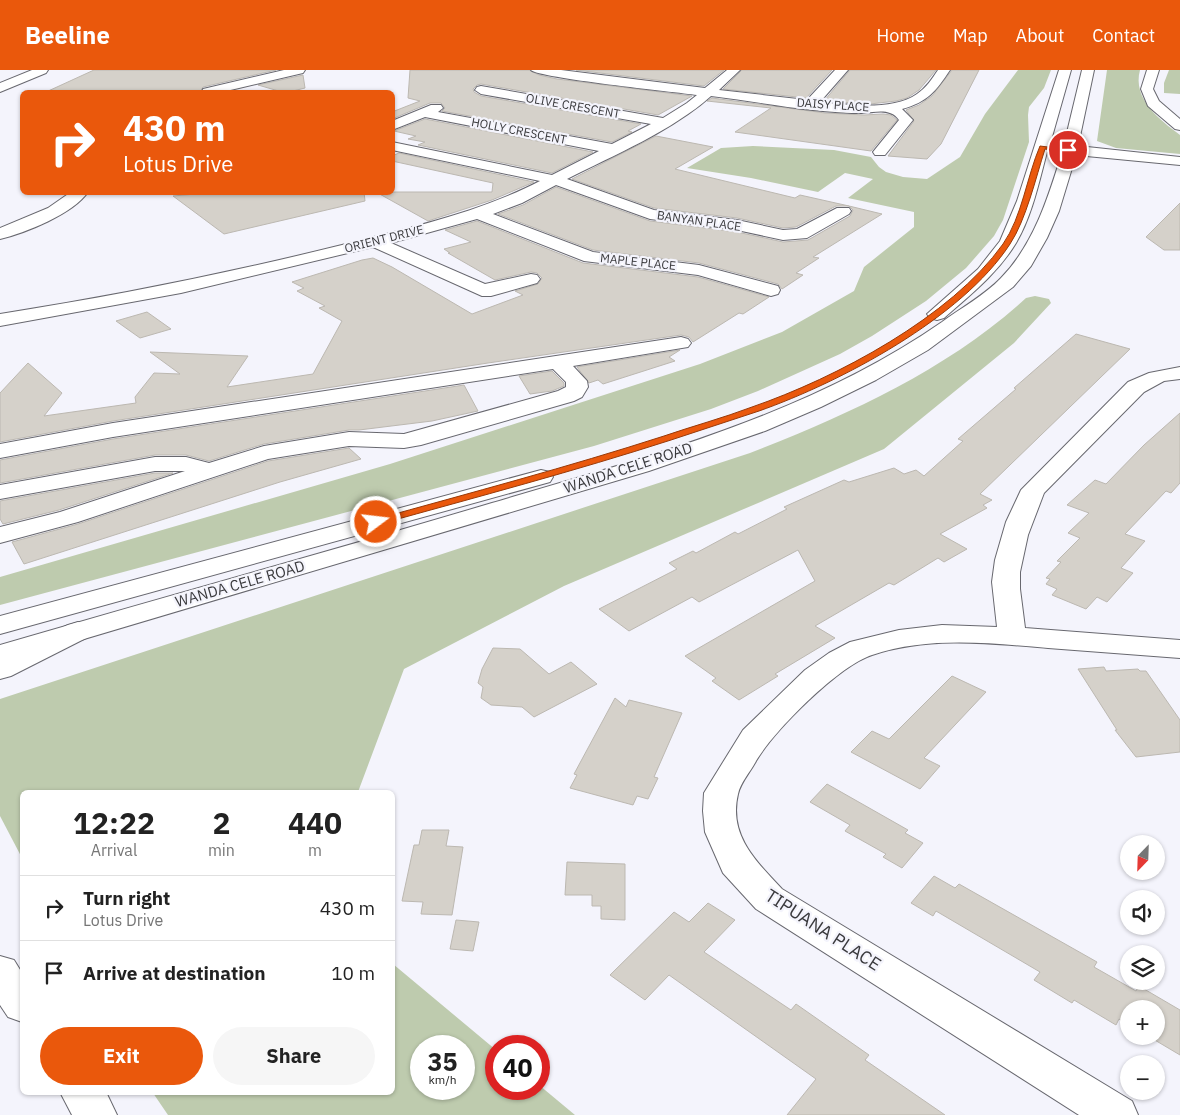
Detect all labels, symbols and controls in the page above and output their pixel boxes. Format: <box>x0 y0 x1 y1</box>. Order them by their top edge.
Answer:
text: Beeline <box>25 19 110 51</box>
text: Home <box>877 24 925 47</box>
text: Map <box>953 24 988 47</box>
text: About <box>1016 24 1064 47</box>
text: Contact <box>1092 24 1155 47</box>
street label: OLIVE CRESCENT <box>525 90 621 121</box>
street label: DAISY PLACE <box>796 94 870 115</box>
text: 430 m <box>123 105 226 151</box>
icon: right <box>40 110 105 175</box>
street label: HOLLY CRESCENT <box>470 114 568 147</box>
pin <box>1047 129 1089 171</box>
icon: arrive <box>1054 136 1082 164</box>
text: Lotus Drive <box>123 149 233 178</box>
street label: BANYAN PLACE <box>656 207 742 234</box>
street label: ORIENT DRIVE <box>343 221 425 256</box>
street label: MAPLE PLACE <box>599 250 677 273</box>
street label: WANDA CELE ROAD <box>561 438 694 497</box>
position arrow <box>349 495 401 547</box>
street label: WANDA CELE ROAD <box>173 556 307 611</box>
text: 12:22 <box>73 803 155 842</box>
text: 2 <box>212 803 230 842</box>
text: 440 <box>288 803 342 842</box>
north arrow <box>1120 835 1165 880</box>
map controls <box>1120 835 1165 1100</box>
text: Arrival <box>91 840 137 860</box>
text: min <box>208 840 235 860</box>
text: m <box>308 840 322 860</box>
street label: TIPUANA PLACE <box>761 884 886 976</box>
text: Turn right <box>83 886 170 910</box>
button: sound <box>1120 890 1165 935</box>
icon: right <box>40 894 68 922</box>
text: 430 m <box>320 896 375 920</box>
text: Lotus Drive <box>83 910 163 930</box>
button: layers <box>1120 945 1165 990</box>
icon: arrive <box>40 959 68 987</box>
text: Arrive at destination <box>83 961 266 985</box>
text: 10 m <box>331 961 375 985</box>
button: + <box>1120 1000 1165 1045</box>
button: Exit <box>40 1027 203 1085</box>
button: Share <box>213 1027 375 1085</box>
speed limit sign: 40 <box>485 1035 550 1100</box>
text: 35 <box>427 1045 458 1078</box>
button: − <box>1120 1055 1165 1100</box>
text: km/h <box>428 1072 457 1087</box>

